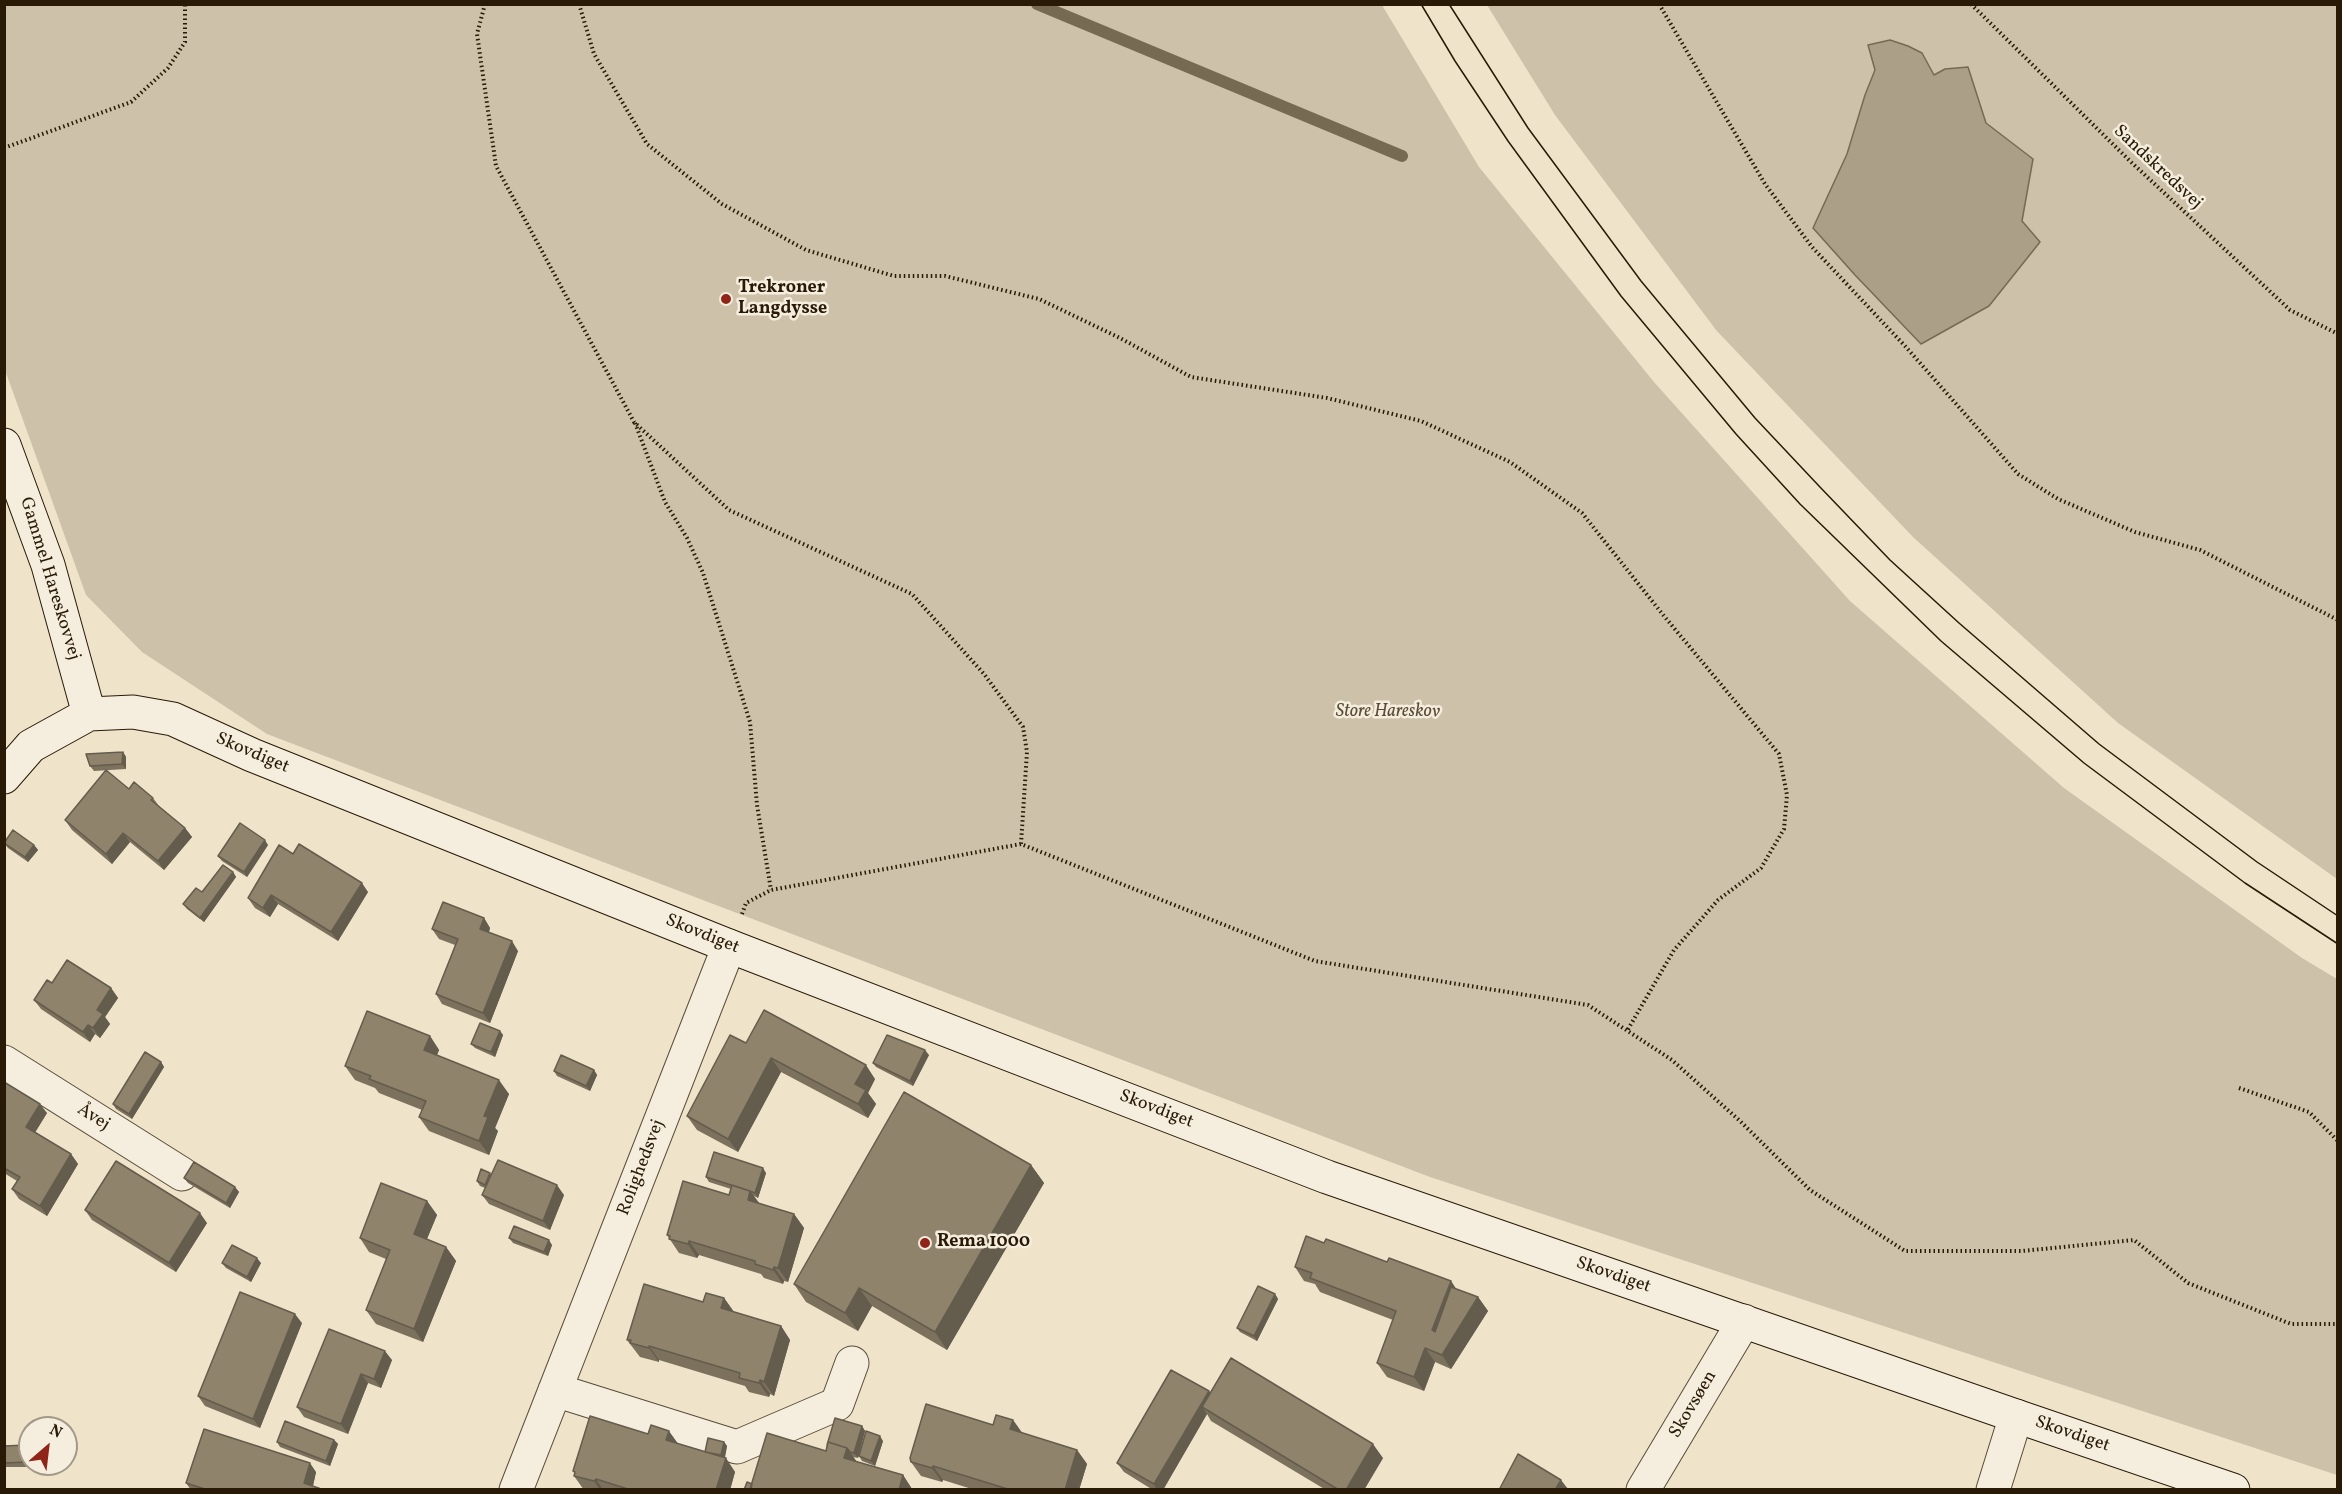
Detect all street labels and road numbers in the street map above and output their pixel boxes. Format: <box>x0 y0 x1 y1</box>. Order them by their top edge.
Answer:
street label: Sandskredsvej <box>2108 121 2206 215</box>
street label: Gammel Hareskovvej <box>14 495 84 663</box>
street label: Skovdiget <box>212 729 292 779</box>
street label: Skovdiget <box>662 910 742 960</box>
street label: Skovdiget <box>1116 1086 1196 1134</box>
street label: Åvej <box>73 1100 113 1136</box>
street label: Rolighedsvej <box>614 1117 670 1219</box>
street label: Skovdiget <box>1573 1253 1653 1299</box>
street label: Skovsøen <box>1665 1367 1723 1443</box>
street label: Skovdiget <box>2032 1412 2112 1458</box>

